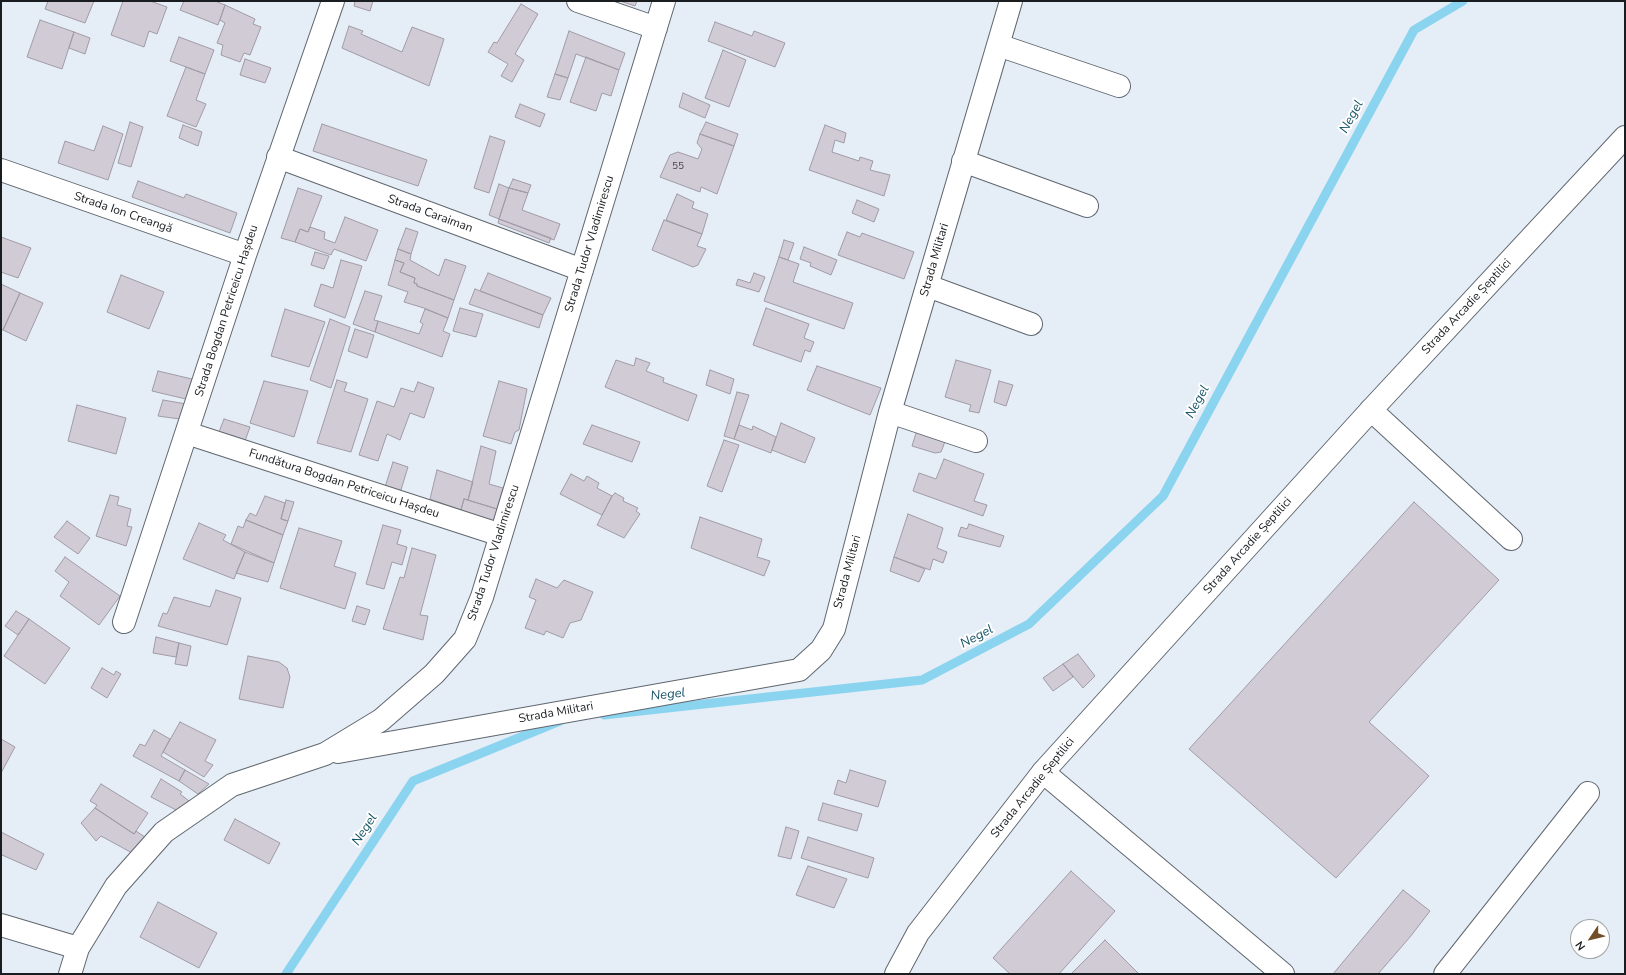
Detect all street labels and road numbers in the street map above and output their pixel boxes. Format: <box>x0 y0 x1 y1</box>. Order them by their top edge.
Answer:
street label: Strada Tudor Vladimirescu <box>562 174 618 314</box>
street label: Strada Ion Creangă <box>72 189 174 237</box>
street label: Strada Caraiman <box>385 192 475 236</box>
street label: Strada Militari <box>918 222 952 298</box>
street label: Strada Bogdan Petriceicu Hașdeu <box>192 223 262 399</box>
street label: Strada Arcadie Șeptilici <box>1419 256 1515 358</box>
street label: Fundătura Bogdan Petriceicu Hașdeu <box>247 446 441 522</box>
street label: Strada Tudor Vladimirescu <box>465 483 523 623</box>
street label: Strada Arcadie Șeptilici <box>1201 495 1295 597</box>
street label: Strada Militari <box>831 534 865 610</box>
street label: Strada Militari <box>518 699 594 727</box>
street label: Strada Arcadie Șeptilici <box>988 735 1078 841</box>

